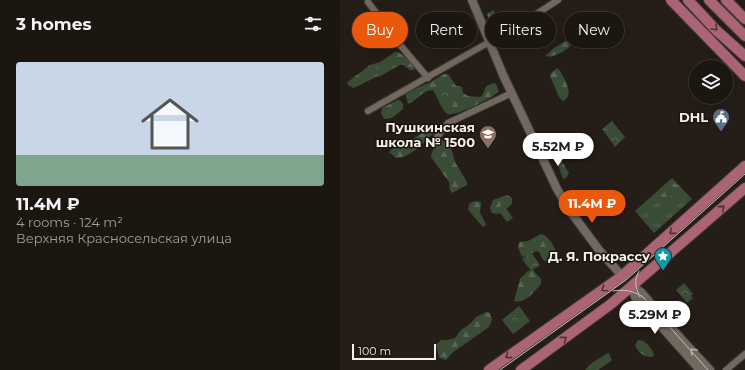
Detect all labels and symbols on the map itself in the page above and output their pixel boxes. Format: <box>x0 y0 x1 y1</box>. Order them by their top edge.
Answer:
one-way arrow <box>710 23 718 31</box>
public building icon: DHL <box>711 107 731 132</box>
place label: DHL <box>679 109 708 125</box>
place label: Пушкинская школа № 1500 <box>376 119 475 150</box>
school or university icon: Пушкинская школа № 1500 <box>478 124 498 149</box>
pin: 5.52M ₽ <box>521 133 595 167</box>
pin: 11.4M ₽ <box>555 190 629 224</box>
one-way arrow <box>717 206 725 213</box>
one-way arrow <box>669 227 677 234</box>
place icon: Д. Я. Покрассу <box>653 246 673 271</box>
place label: Д. Я. Покрассу <box>548 248 650 264</box>
one-way arrow <box>601 284 608 292</box>
pin: 5.29M ₽ <box>618 301 692 335</box>
one-way arrow <box>560 336 567 344</box>
scale bar <box>352 342 436 361</box>
one-way arrow <box>690 348 698 356</box>
one-way arrow <box>505 351 512 359</box>

